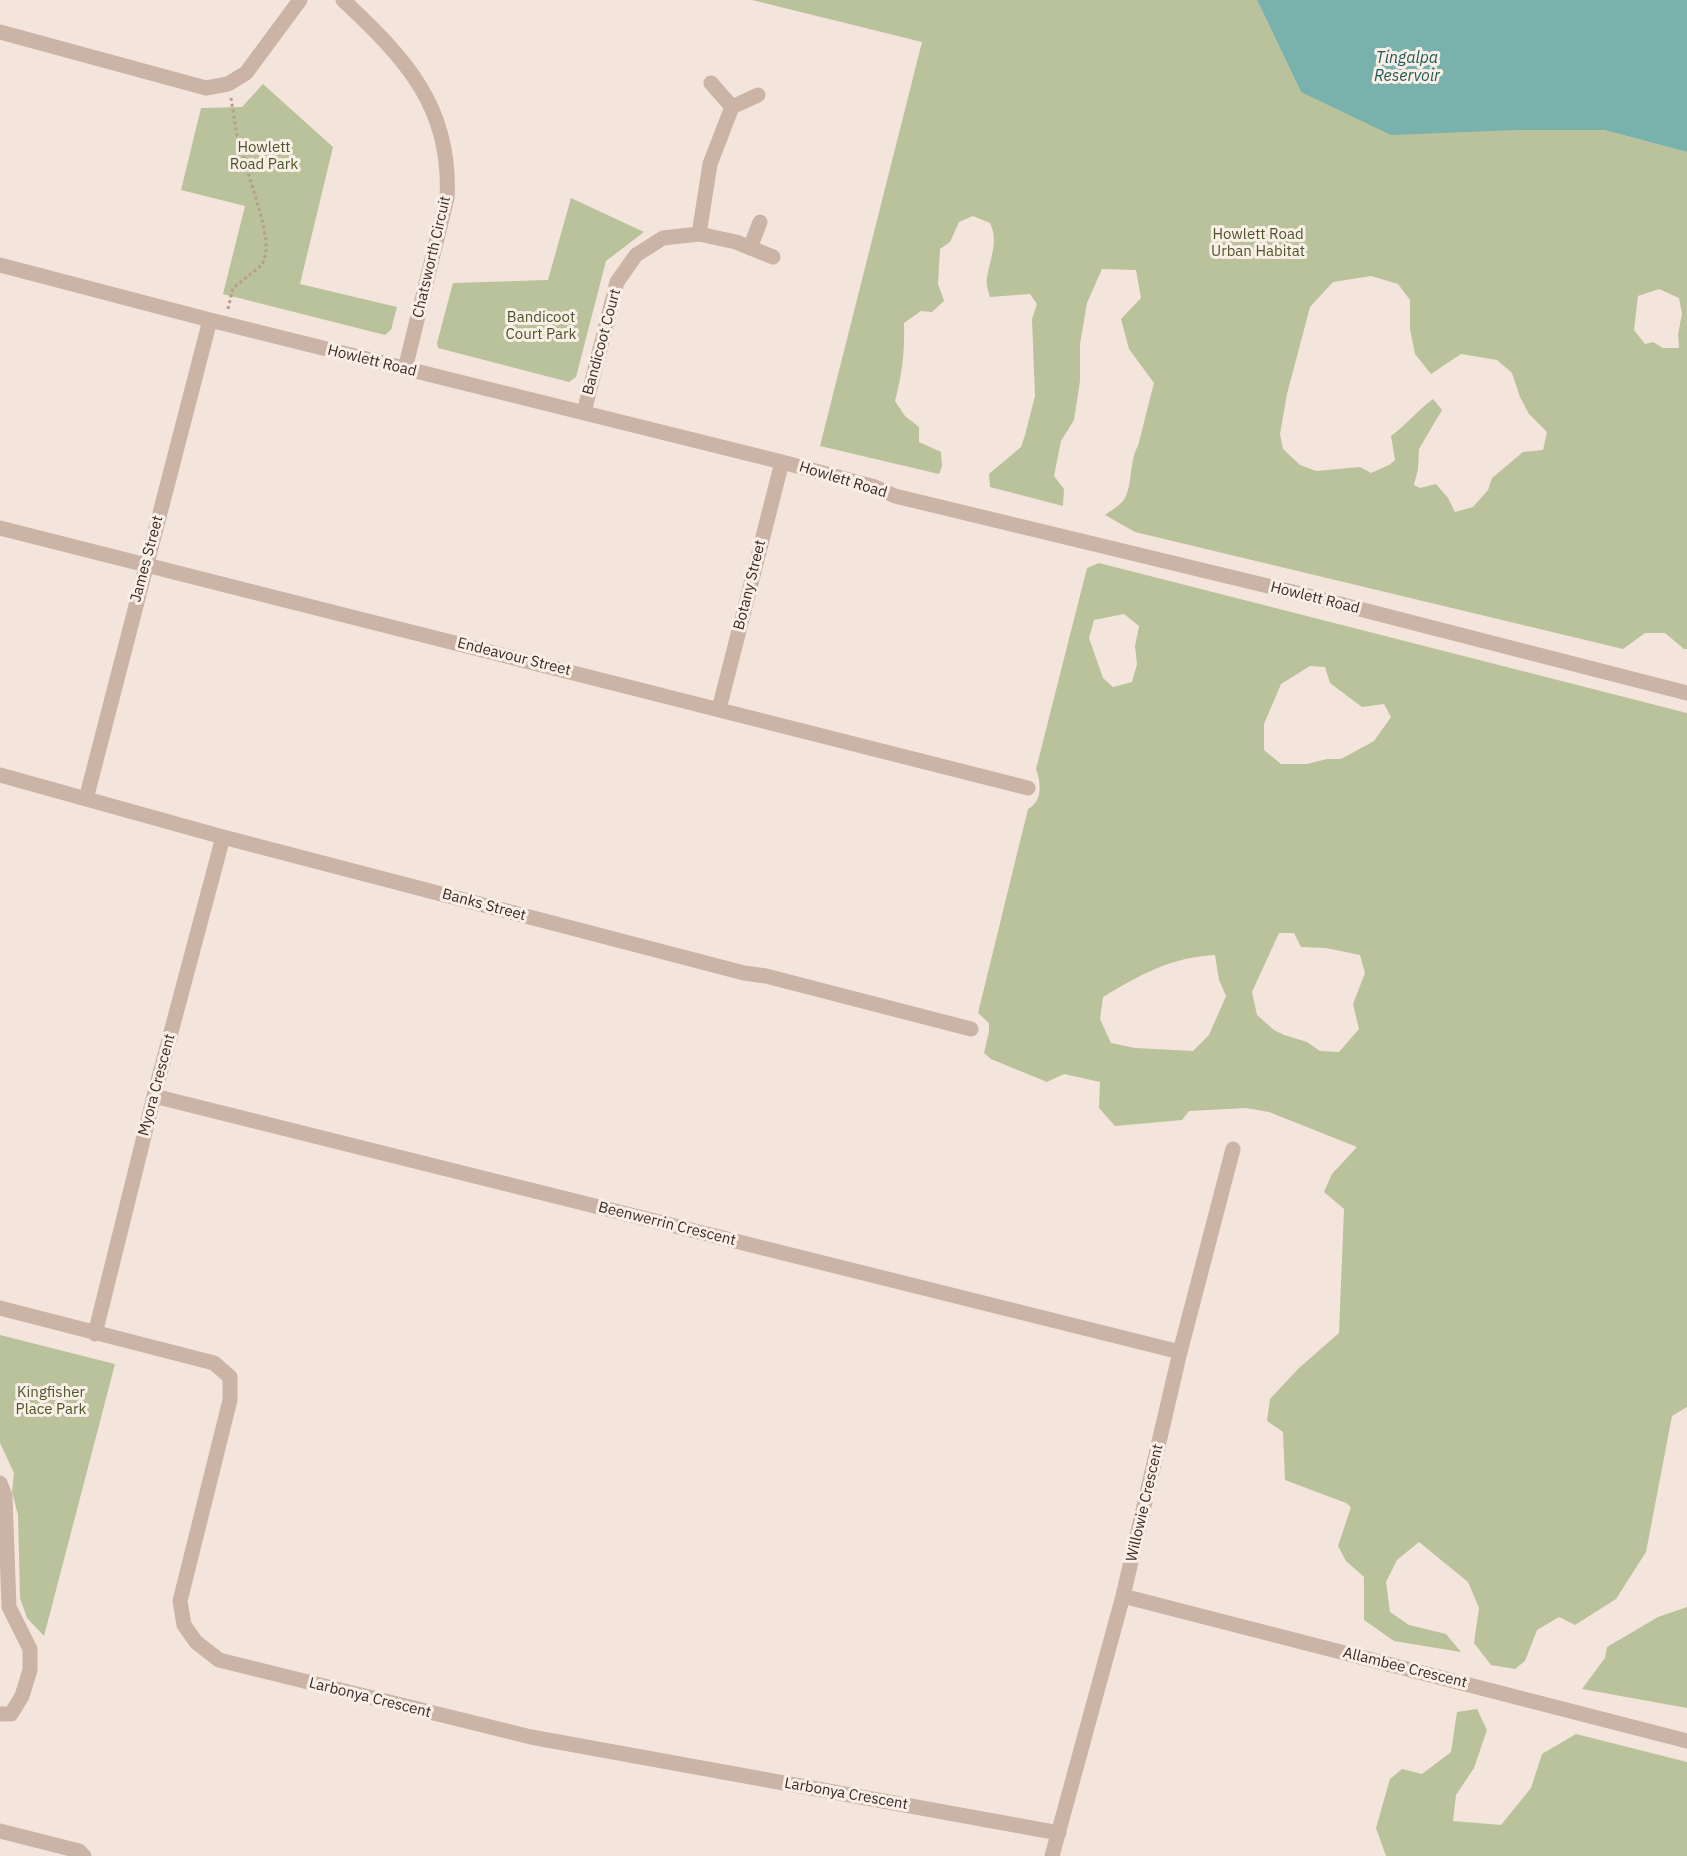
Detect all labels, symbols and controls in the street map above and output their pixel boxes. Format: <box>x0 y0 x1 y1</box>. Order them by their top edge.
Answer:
water label: Tingalpa Reservoir <box>1374 48 1440 86</box>
park label: Howlett Road Park <box>230 139 298 174</box>
street label: Chatsworth Circuit <box>409 194 455 320</box>
park label: Howlett Road Urban Habitat <box>1211 226 1305 261</box>
street label: Bandicoot Court <box>579 287 625 397</box>
park label: Bandicoot Court Park <box>506 309 576 344</box>
street label: Howlett Road <box>326 341 418 381</box>
street label: Howlett Road <box>797 458 889 502</box>
street label: James Street <box>127 514 167 604</box>
street label: Botany Street <box>730 538 770 632</box>
street label: Howlett Road <box>1269 578 1361 618</box>
street label: Endeavour Street <box>455 634 573 680</box>
street label: Banks Street <box>440 885 528 925</box>
street label: Myora Crescent <box>135 1032 179 1138</box>
street label: Beenwerrin Crescent <box>596 1198 738 1250</box>
park label: Kingfisher Place Park <box>16 1384 86 1419</box>
street label: Willowie Crescent <box>1123 1442 1167 1564</box>
street label: Allambee Crescent <box>1341 1644 1469 1692</box>
street label: Larbonya Crescent <box>307 1674 433 1722</box>
street label: Larbonya Crescent <box>783 1774 909 1814</box>

